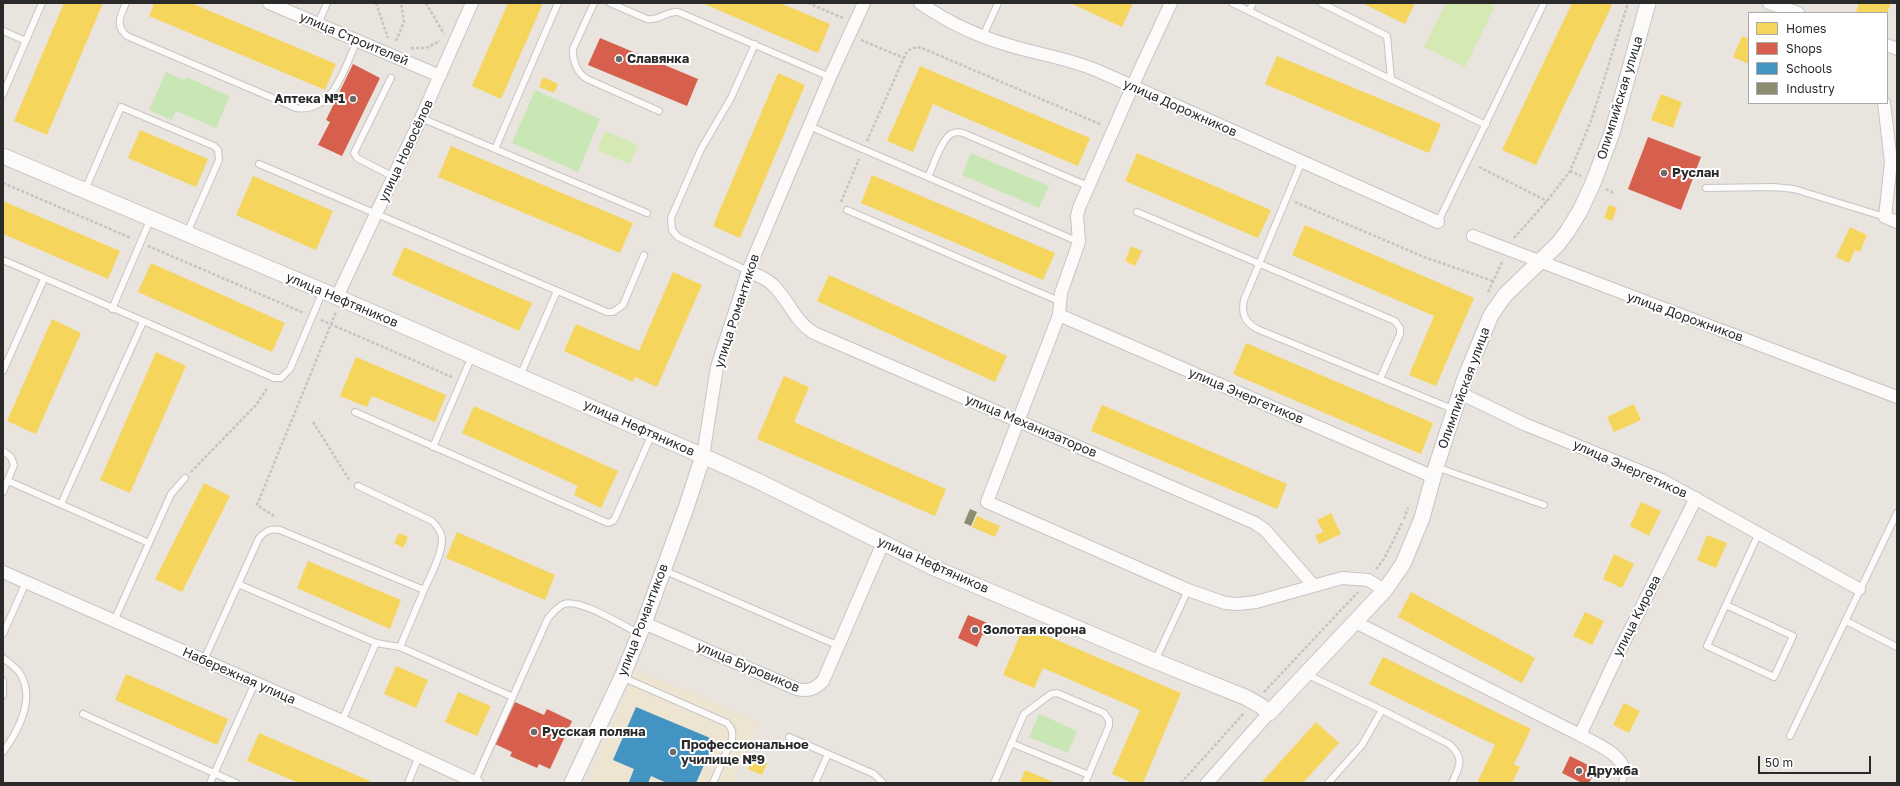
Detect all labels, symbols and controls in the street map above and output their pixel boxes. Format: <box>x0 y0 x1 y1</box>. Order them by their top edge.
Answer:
street label: улица Строителей <box>297 9 411 69</box>
legend <box>1748 12 1888 104</box>
text: Homes <box>1786 21 1826 36</box>
street label: Олимпийская улица <box>1594 34 1646 162</box>
text: Shops <box>1786 41 1822 56</box>
place label: Славянка <box>627 51 689 67</box>
marker: Славянка <box>614 54 624 64</box>
text: Schools <box>1786 61 1832 76</box>
street label: улица Дорожников <box>1121 76 1239 140</box>
text: Industry <box>1786 81 1835 96</box>
place label: Аптека №1 <box>274 91 345 107</box>
marker: Аптека №1 <box>348 94 358 104</box>
street label: улица Новосёлов <box>375 97 437 205</box>
place label: Руслан <box>1672 165 1719 181</box>
marker: Руслан <box>1659 168 1669 178</box>
street label: улица Романтиков <box>711 252 763 370</box>
street label: улица Нефтяников <box>284 269 400 331</box>
street label: улица Дорожников <box>1625 289 1745 345</box>
street label: Олимпийская улица <box>1435 325 1493 451</box>
street label: улица Энергетиков <box>1186 365 1306 427</box>
street label: улица Механизаторов <box>963 391 1099 461</box>
street label: улица Нефтяников <box>581 396 697 460</box>
street label: улица Энергетиков <box>1570 437 1690 501</box>
street label: улица Нефтяников <box>875 533 991 597</box>
street label: улица Романтиков <box>614 562 672 678</box>
street label: улица Кирова <box>1610 573 1664 659</box>
place label: Золотая корона <box>983 622 1086 638</box>
marker: Золотая корона <box>970 625 980 635</box>
street label: улица Буровиков <box>694 638 802 696</box>
street label: Набережная улица <box>180 644 298 708</box>
place label: Русская поляна <box>542 724 645 740</box>
marker: Русская поляна <box>529 727 539 737</box>
place label: Профессиональное училище №9 <box>681 737 809 768</box>
marker: Профессиональное училище №9 <box>668 747 678 757</box>
scale bar <box>1760 748 1873 774</box>
text: 50 m <box>1765 755 1793 770</box>
place label: Дружба <box>1587 763 1638 779</box>
marker: Дружба <box>1574 766 1584 776</box>

